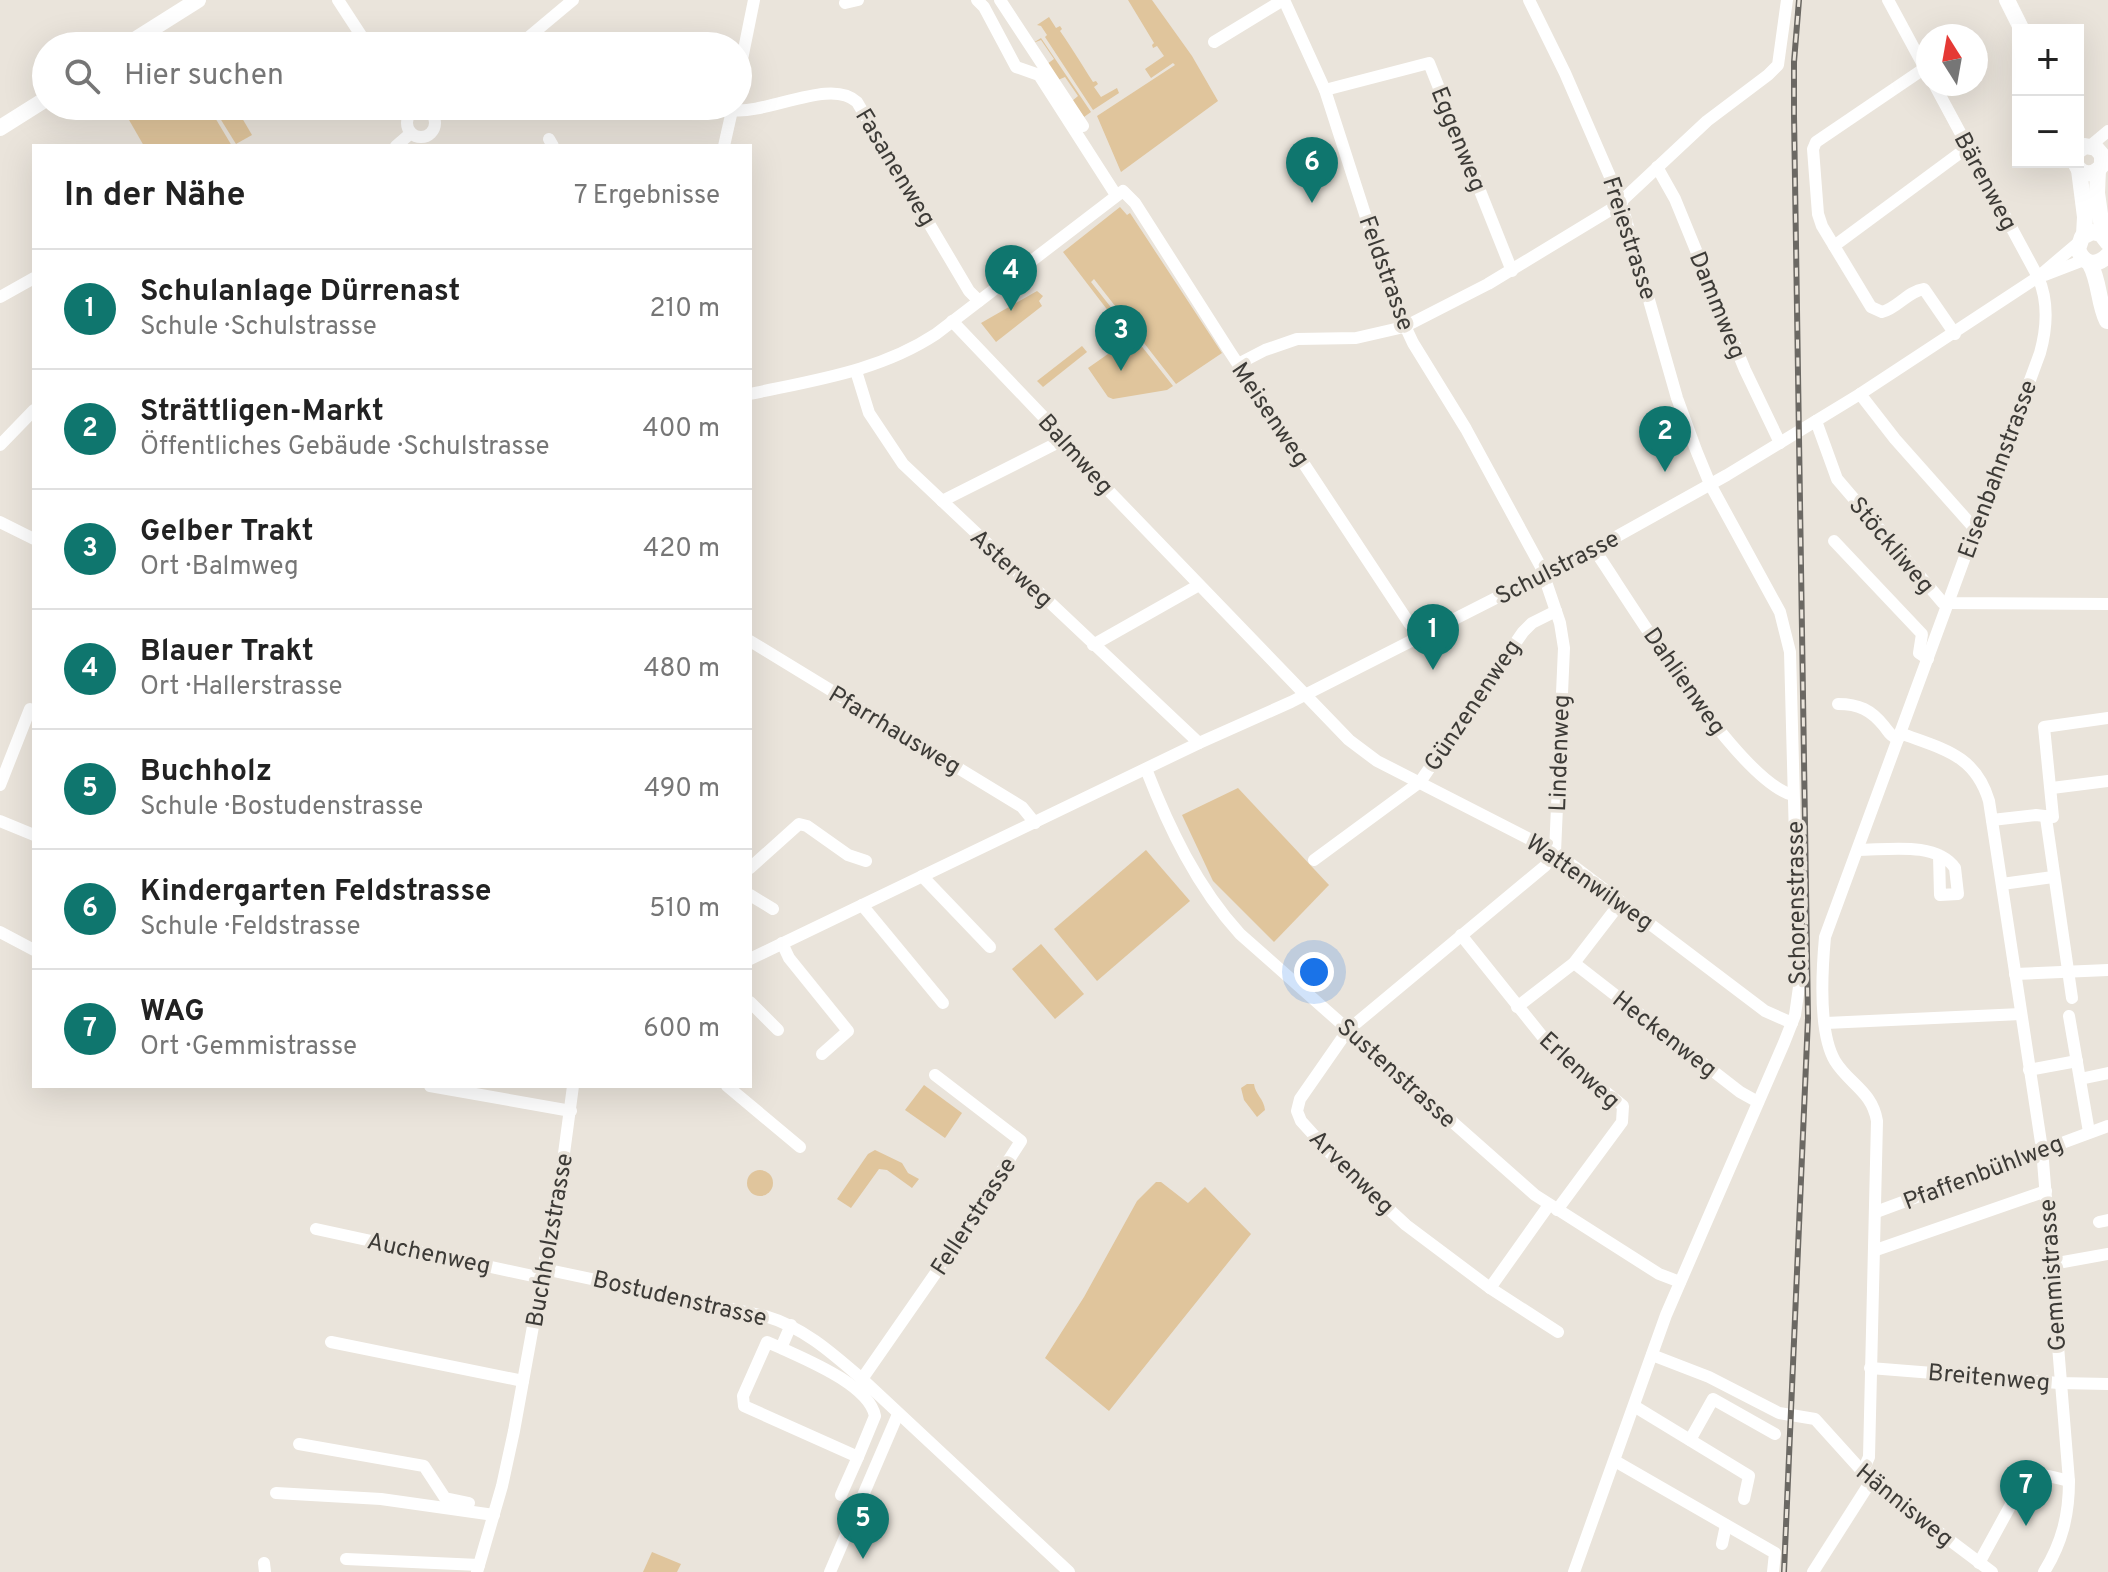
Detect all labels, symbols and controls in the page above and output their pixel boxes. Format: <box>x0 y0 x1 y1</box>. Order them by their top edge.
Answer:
north arrow <box>1916 24 1988 96</box>
map controls <box>2012 24 2084 168</box>
button: + <box>2012 24 2084 96</box>
search box <box>32 32 752 120</box>
icon: search <box>60 54 104 98</box>
text: Hier suchen <box>124 58 284 95</box>
street label: Eggenweg <box>1423 83 1492 197</box>
button: − <box>2012 96 2084 168</box>
street label: Fasanenweg <box>847 104 941 232</box>
street label: Bärenweg <box>1946 128 2023 236</box>
pin: 6 <box>1286 137 1338 203</box>
street label: Freiestrasse <box>1594 173 1662 304</box>
text: In der Nähe <box>64 175 246 218</box>
text: 7 Ergebnisse <box>574 180 720 213</box>
street label: Feldstrasse <box>1350 212 1420 335</box>
pin: 4 <box>985 245 1037 311</box>
street label: Dammweg <box>1681 248 1751 364</box>
text: Schulanlage Dürrenast <box>140 274 460 311</box>
text: 1 <box>85 293 95 326</box>
text: 210 m <box>650 293 720 326</box>
pin: 3 <box>1095 305 1147 371</box>
text: Schule · Schulstrasse <box>140 311 377 344</box>
street label: Meisenweg <box>1223 357 1315 473</box>
street label: Eisenbahnstrasse <box>1953 376 2045 563</box>
text: Strättligen-Markt <box>140 394 384 431</box>
pin: 2 <box>1639 406 1691 472</box>
street label: Balmweg <box>1030 409 1119 502</box>
text: 2 <box>82 413 98 446</box>
text: 400 m <box>643 413 720 446</box>
text: Öffentliches Gebäude · Schulstrasse <box>140 431 550 464</box>
street label: Stöckliweg <box>1841 492 1940 601</box>
text: Gelber Trakt <box>140 514 314 551</box>
street label: Asterweg <box>963 524 1058 615</box>
street label: Schulstrasse <box>1491 525 1625 613</box>
text: 3 <box>82 533 98 566</box>
text: 420 m <box>643 533 720 566</box>
text: Ort · Balmweg <box>140 551 299 584</box>
pin: 1 <box>1407 604 1459 670</box>
street label: Dahlienweg <box>1635 622 1731 742</box>
text: Blauer Trakt <box>140 634 314 671</box>
street label: Günzenenweg <box>1419 634 1529 778</box>
text: 4 <box>82 653 98 686</box>
text: 480 m <box>643 653 720 686</box>
text: Ort · Hallerstrasse <box>140 671 343 704</box>
street label: Pfarrhausweg <box>822 680 966 783</box>
street label: Lindenweg <box>1544 694 1578 812</box>
text: Buchholz <box>140 754 272 791</box>
text: 5 <box>82 773 98 806</box>
text: 490 m <box>644 773 720 806</box>
text: Schule · Bostudenstrasse <box>140 791 423 824</box>
street label: Schorenstrasse <box>1782 821 1814 985</box>
street label: Wattenwilweg <box>1519 829 1659 939</box>
text: Kindergarten Feldstrasse <box>140 874 492 911</box>
text: 6 <box>82 893 98 926</box>
text: 510 m <box>649 893 720 926</box>
text: Schule · Feldstrasse <box>140 911 360 944</box>
your location <box>1294 952 1334 992</box>
street label: Heckenweg <box>1606 985 1722 1086</box>
text: WAG <box>140 994 205 1031</box>
text: 7 <box>83 1013 97 1046</box>
text: 600 m <box>643 1013 720 1046</box>
street label: Sustenstrasse <box>1330 1013 1462 1136</box>
street label: Erlenweg <box>1532 1026 1625 1117</box>
text: Ort · Gemmistrasse <box>140 1031 357 1064</box>
street label: Arvenweg <box>1302 1125 1399 1222</box>
street label: Pfaffenbühlweg <box>1899 1130 2068 1218</box>
street label: Buchholzstrasse <box>521 1151 581 1330</box>
street label: Fellerstrasse <box>925 1152 1024 1282</box>
street label: Gemmistrasse <box>2034 1198 2074 1352</box>
street label: Auchenweg <box>364 1227 493 1283</box>
street label: Bostudenstrasse <box>589 1265 770 1335</box>
street label: Breitenweg <box>1926 1359 2051 1399</box>
street label: Hännisweg <box>1849 1458 1959 1555</box>
pin: 7 <box>2000 1460 2052 1526</box>
pin: 5 <box>837 1493 889 1559</box>

